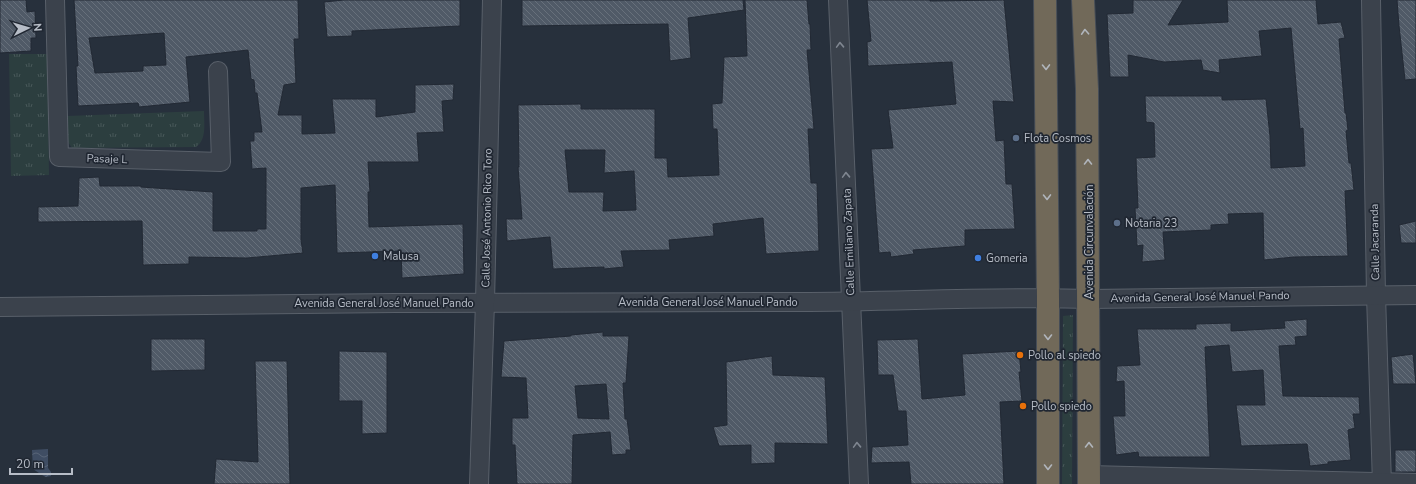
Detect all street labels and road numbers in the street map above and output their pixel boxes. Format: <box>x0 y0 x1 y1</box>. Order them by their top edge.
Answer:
street label: Calle José Antonio Rico Toro <box>478 148 496 288</box>
street label: Pasaje L <box>86 151 128 167</box>
street label: Avenida Circunvalación <box>1082 185 1097 299</box>
street label: Calle Emiliano Zapata <box>840 188 858 296</box>
street label: Calle Jacaranda <box>1367 203 1383 280</box>
street label: Avenida General José Manuel Pando <box>1110 288 1290 306</box>
street label: Avenida General José Manuel Pando <box>618 295 798 310</box>
street label: Avenida General José Manuel Pando <box>294 296 474 311</box>

